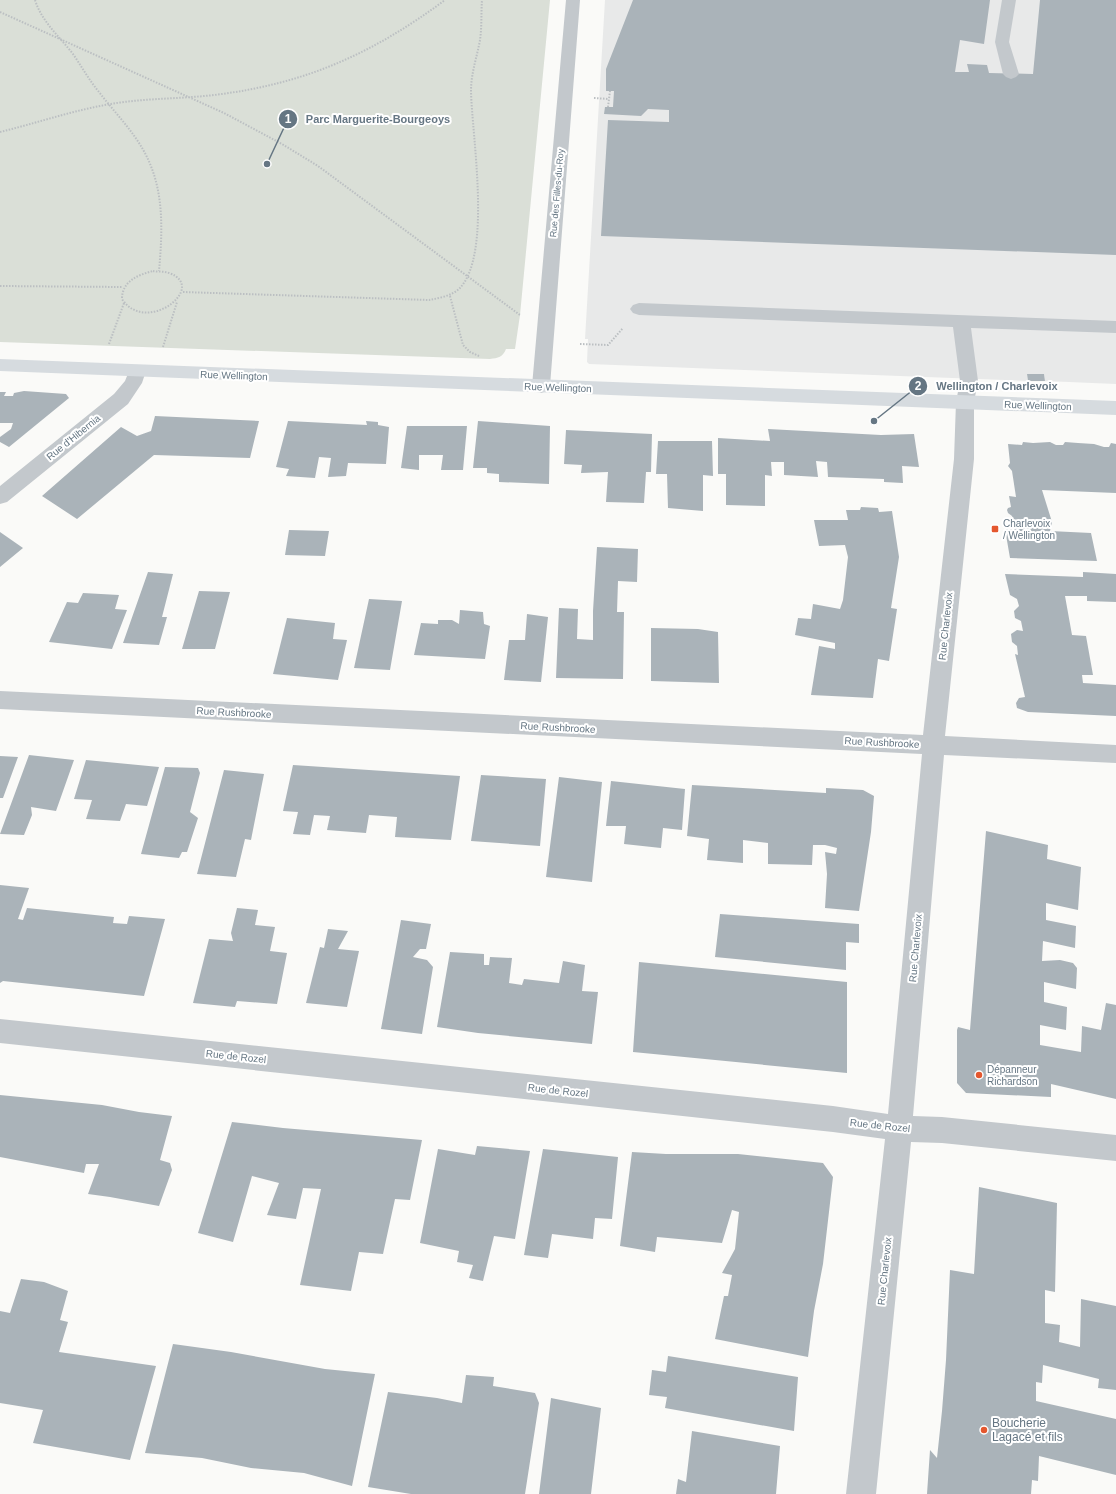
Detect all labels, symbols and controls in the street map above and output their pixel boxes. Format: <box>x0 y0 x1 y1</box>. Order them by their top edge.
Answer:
callout: Parc Marguerite-Bourgeoys <box>278 107 458 130</box>
text: 1 <box>285 112 292 126</box>
text: Parc Marguerite-Bourgeoys <box>306 113 450 125</box>
street label: Rue des Filles-du-Roy <box>548 148 566 238</box>
street label: Rue Wellington <box>200 369 268 382</box>
callout: Wellington / Charlevoix <box>908 374 1065 397</box>
text: 2 <box>915 379 922 393</box>
text: Wellington / Charlevoix <box>936 380 1059 392</box>
street label: Rue Wellington <box>524 381 592 394</box>
street label: Rue Wellington <box>1004 399 1072 412</box>
street label: Rue d'Hibernia <box>44 412 103 462</box>
place label: Charlevoix / Wellington <box>1003 518 1055 541</box>
marker: Charlevoix / Wellington <box>990 524 1000 534</box>
street label: Rue Charlevoix <box>936 591 955 661</box>
street label: Rue Rushbrooke <box>196 705 272 720</box>
street label: Rue Rushbrooke <box>520 720 596 735</box>
street label: Rue Rushbrooke <box>844 735 920 750</box>
street label: Rue Charlevoix <box>907 914 924 983</box>
street label: Rue de Rozel <box>205 1048 267 1065</box>
place label: Dépanneur Richardson <box>987 1064 1038 1087</box>
marker: Dépanneur Richardson <box>974 1070 984 1080</box>
street label: Rue de Rozel <box>527 1082 589 1099</box>
street label: Rue de Rozel <box>849 1117 911 1134</box>
street label: Rue Charlevoix <box>875 1236 894 1306</box>
place label: Boucherie Lagacé et fils <box>992 1416 1063 1444</box>
marker: Boucherie Lagacé et fils <box>979 1425 989 1435</box>

